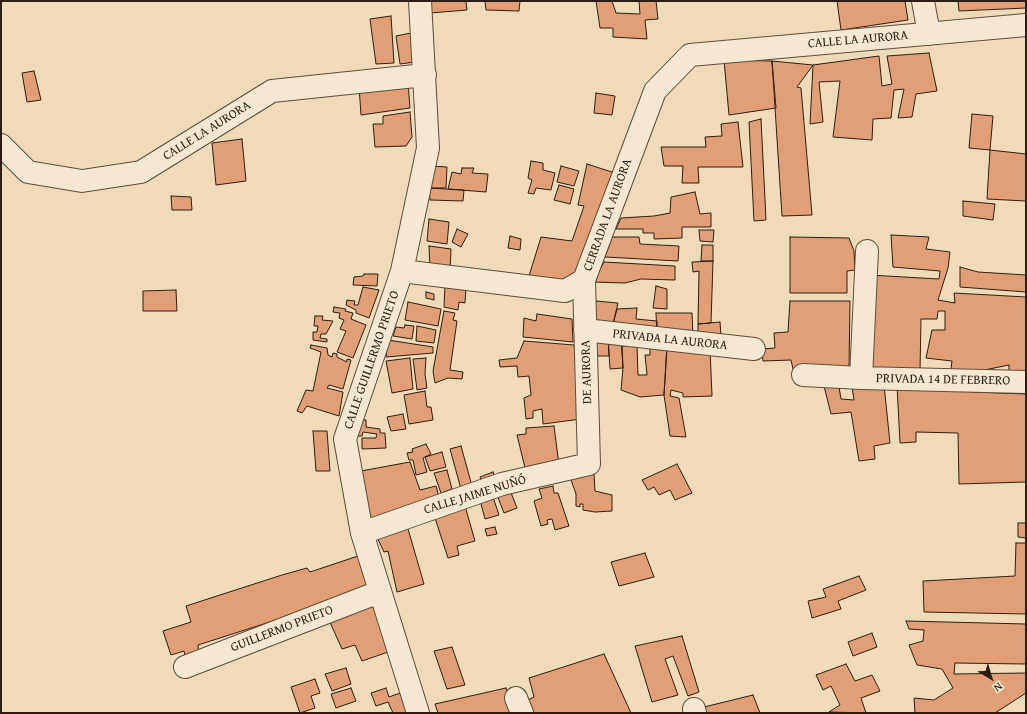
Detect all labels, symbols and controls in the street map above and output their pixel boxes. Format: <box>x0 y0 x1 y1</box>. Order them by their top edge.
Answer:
street label: CALLE LA AURORA <box>807 28 909 52</box>
street label: CALLE LA AURORA <box>160 98 254 164</box>
street label: CERRADA LA AURORA <box>580 157 636 273</box>
street label: CALLE GUILLERMO PRIETO <box>341 289 403 431</box>
street label: PRIVADA LA AURORA <box>612 326 728 354</box>
street label: DE AURORA <box>578 340 596 404</box>
street label: PRIVADA 14 DE FEBRERO <box>876 371 1010 389</box>
street label: CALLE JAIME NUÑÓ <box>422 472 528 518</box>
street label: GUILLERMO PRIETO <box>229 602 335 656</box>
north arrow <box>971 658 1011 698</box>
text: N <box>991 679 1006 696</box>

